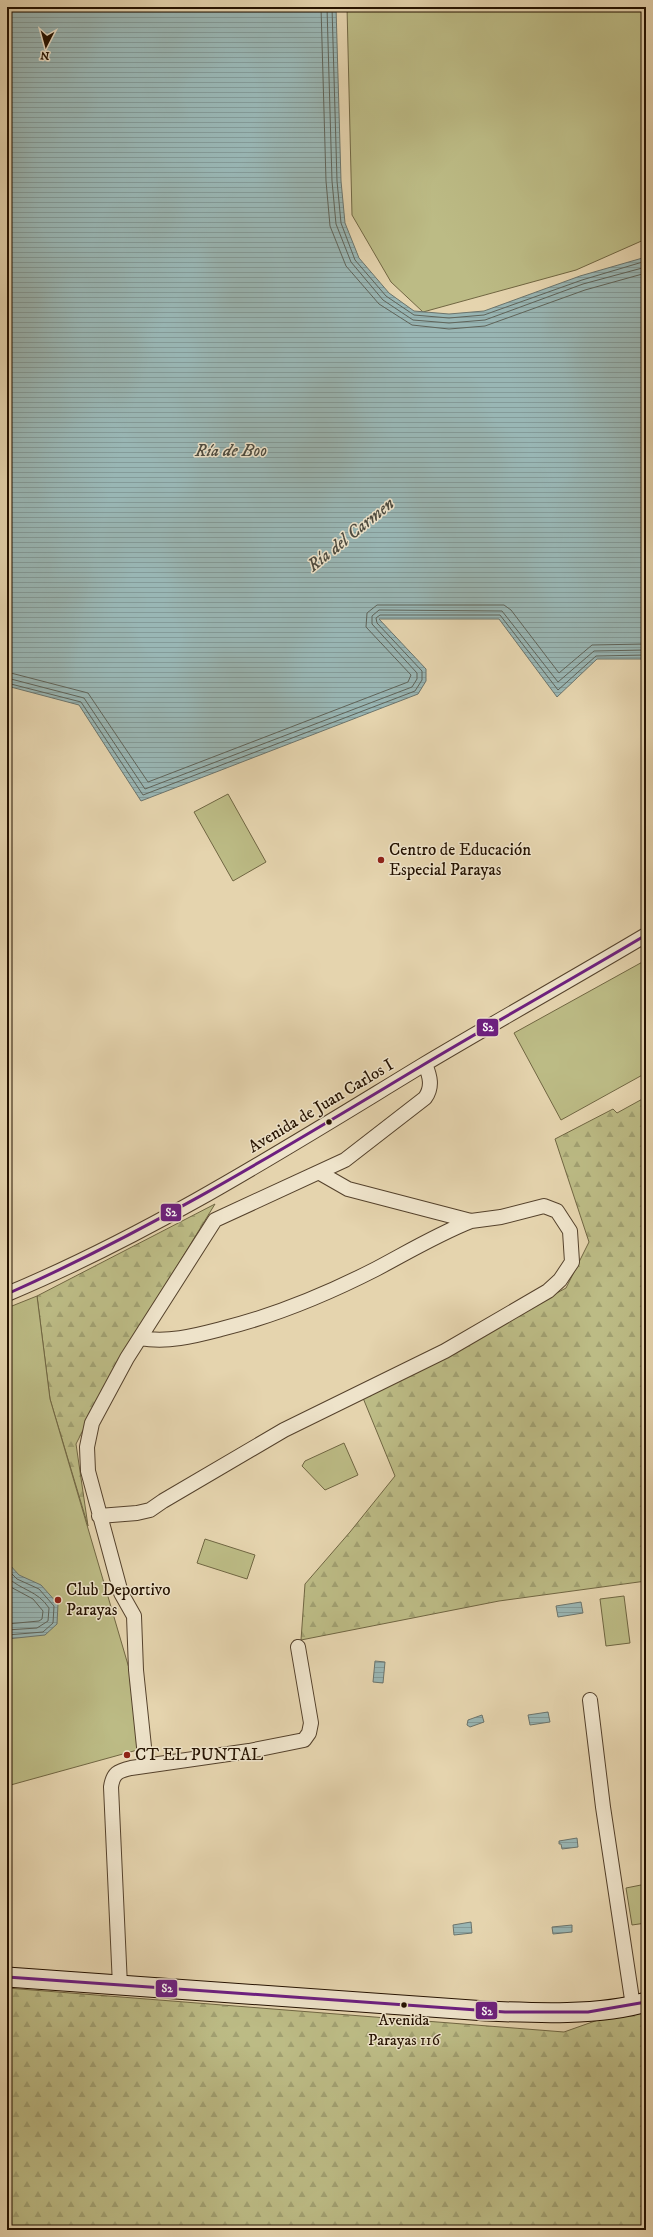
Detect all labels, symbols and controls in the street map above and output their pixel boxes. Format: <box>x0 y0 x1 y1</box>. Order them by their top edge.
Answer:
north arrow <box>26 26 66 66</box>
text: N <box>40 48 50 62</box>
water label: Ría de Boo <box>194 440 267 462</box>
water label: Ría del Carmen <box>302 493 399 578</box>
place label: Centro de Educación Especial Parayas <box>389 839 531 881</box>
marker: Centro de Educación Especial Parayas <box>376 855 386 865</box>
line badge: S2 <box>476 1018 499 1037</box>
text: S2 <box>482 1021 494 1035</box>
street label: Avenida de Juan Carlos I <box>244 1054 398 1158</box>
unlabelled marker <box>324 1117 334 1127</box>
line badge: S2 <box>160 1203 182 1222</box>
text: S2 <box>165 1206 177 1220</box>
place label: Club Deportivo Parayas <box>66 1579 170 1621</box>
marker: Club Deportivo Parayas <box>53 1595 63 1605</box>
place label: CT EL PUNTAL <box>135 1744 263 1766</box>
marker: CT EL PUNTAL <box>122 1750 132 1760</box>
line badge: S2 <box>155 1979 178 1998</box>
text: S2 <box>161 1982 173 1996</box>
marker: Avenida Parayas 116 <box>399 2000 409 2010</box>
line badge: S2 <box>475 2001 498 2020</box>
text: S2 <box>481 2005 493 2019</box>
place label: Avenida Parayas 116 <box>368 2010 441 2050</box>

